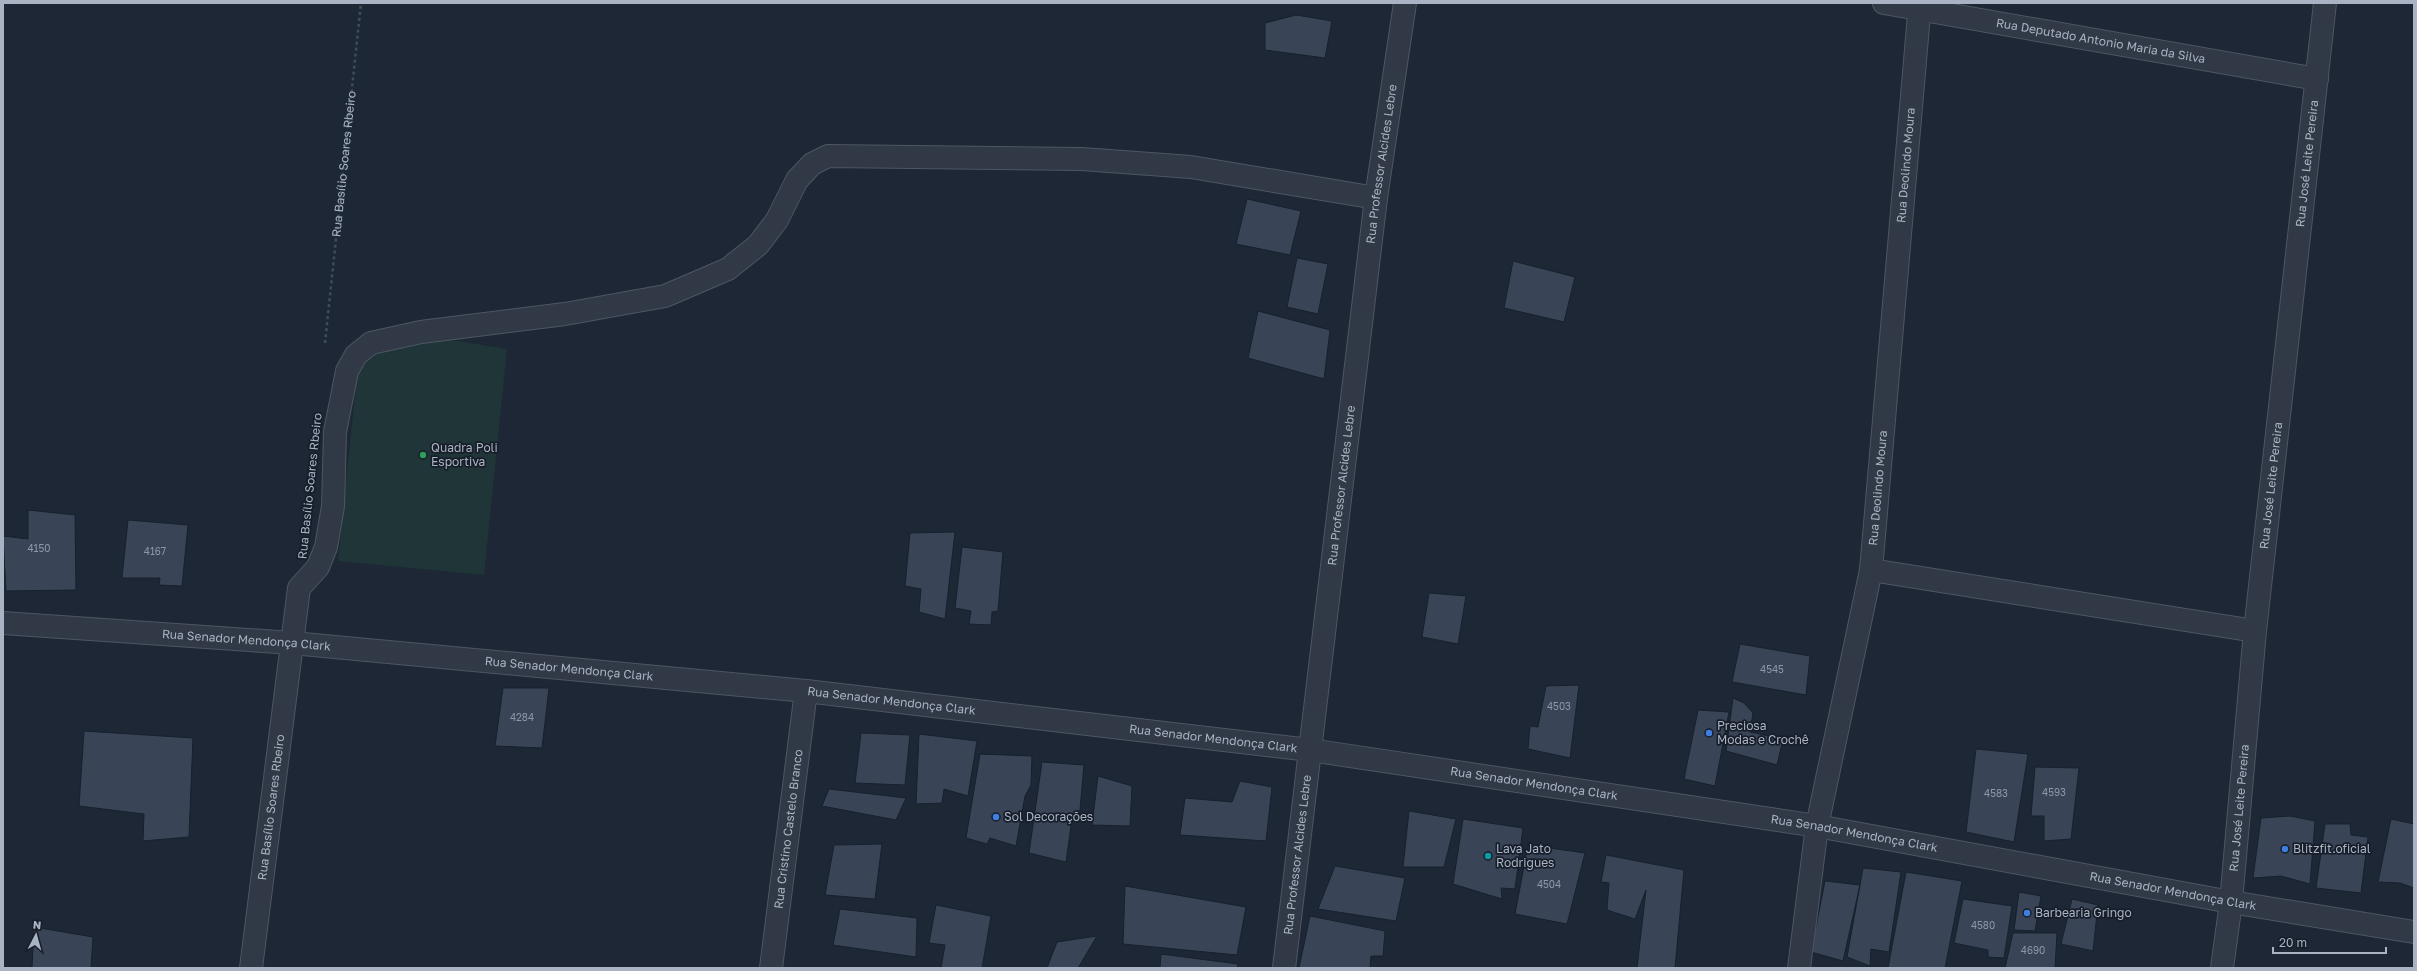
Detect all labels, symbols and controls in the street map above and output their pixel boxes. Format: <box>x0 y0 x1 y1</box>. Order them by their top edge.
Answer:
street label: Rua Deputado Antonio Maria da Silva <box>1995 15 2206 66</box>
street label: Rua Professor Alcides Lebre <box>1363 83 1400 245</box>
street label: Rua Basílio Soares Rbeiro <box>328 90 359 238</box>
street label: Rua José Leite Pereira <box>2292 99 2321 228</box>
street label: Rua Deolindo Moura <box>1893 107 1918 224</box>
street label: Rua Professor Alcides Lebre <box>1324 404 1358 566</box>
street label: Rua Basílio Soares Rbeiro <box>294 412 325 560</box>
street label: Rua José Leite Pereira <box>2256 421 2285 550</box>
street label: Rua Deolindo Moura <box>1865 430 1890 546</box>
place label: Quadra Poli Esportiva <box>431 440 498 469</box>
marker: Quadra Poli Esportiva <box>418 450 428 460</box>
house number: 4150 <box>28 542 50 554</box>
house number: 4167 <box>144 545 166 557</box>
street label: Rua Senador Mendonça Clark <box>161 626 332 654</box>
street label: Rua Senador Mendonça Clark <box>484 653 654 684</box>
house number: 4545 <box>1760 663 1784 675</box>
street label: Rua Senador Mendonça Clark <box>807 683 977 718</box>
house number: 4503 <box>1547 700 1571 712</box>
house number: 4284 <box>510 711 534 723</box>
place label: Preciosa Modas e Crochê <box>1717 718 1809 747</box>
street label: Rua Senador Mendonça Clark <box>1128 721 1299 756</box>
marker: Preciosa Modas e Crochê <box>1704 728 1714 738</box>
street label: Rua Basílio Soares Rbeiro <box>254 733 287 881</box>
street label: Rua José Leite Pereira <box>2226 744 2252 872</box>
street label: Rua Cristino Castelo Branco <box>771 748 806 910</box>
street label: Rua Senador Mendonça Clark <box>1449 763 1619 803</box>
street label: Rua Professor Alcides Lebre <box>1280 774 1314 936</box>
house number: 4593 <box>2042 786 2066 798</box>
house number: 4583 <box>1984 787 2008 799</box>
place label: Sol Decorações <box>1004 809 1093 824</box>
street label: Rua Senador Mendonça Clark <box>1770 811 1939 855</box>
marker: Sol Decorações <box>991 812 1001 822</box>
place label: Lava Jato Rodrigues <box>1496 841 1554 870</box>
place label: Blitzfit.oficial <box>2293 841 2371 856</box>
marker: Blitzfit.oficial <box>2280 844 2290 854</box>
marker: Lava Jato Rodrigues <box>1483 851 1493 861</box>
street label: Rua Senador Mendonça Clark <box>2088 868 2258 913</box>
house number: 4504 <box>1537 878 1561 890</box>
place label: Barbearia Gringo <box>2035 905 2132 920</box>
marker: Barbearia Gringo <box>2022 908 2032 918</box>
north arrow <box>16 915 56 955</box>
text: N <box>32 918 42 931</box>
house number: 4580 <box>1971 919 1995 931</box>
scale bar <box>2273 929 2386 955</box>
text: 20 m <box>2279 935 2307 950</box>
house number: 4690 <box>2021 944 2045 956</box>

